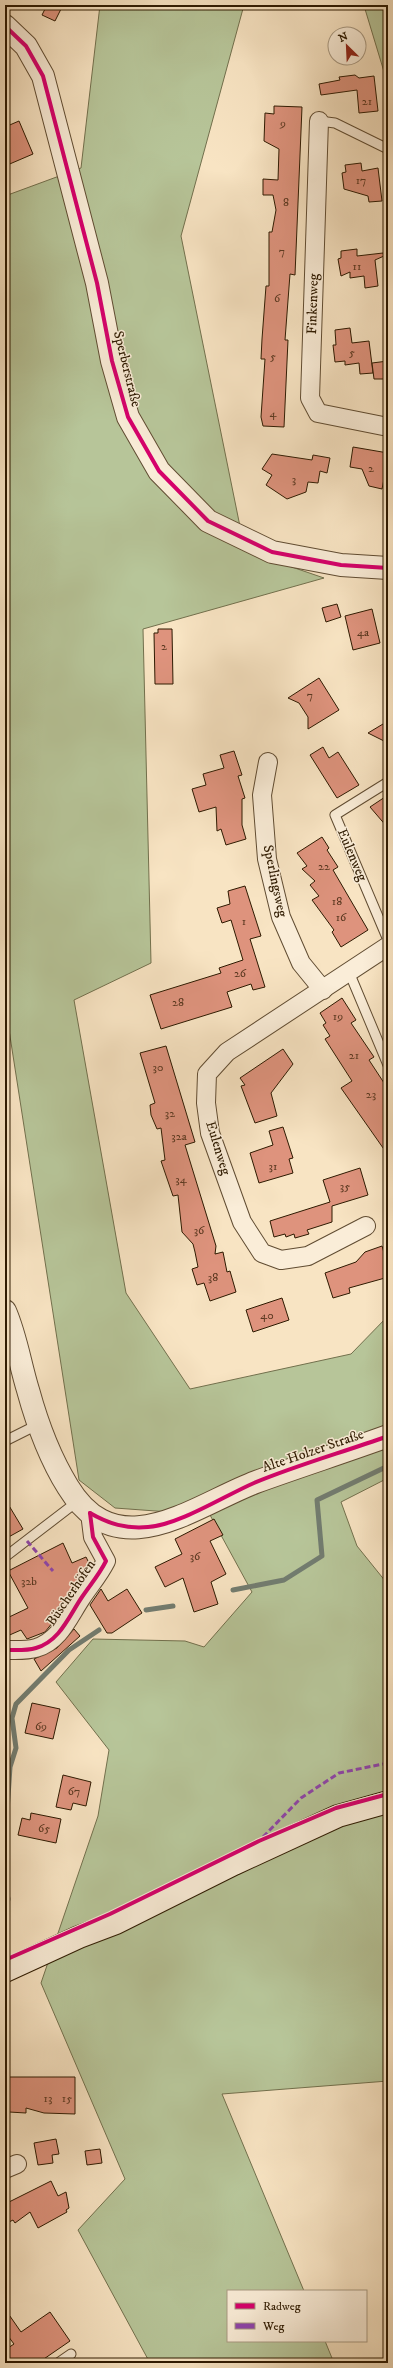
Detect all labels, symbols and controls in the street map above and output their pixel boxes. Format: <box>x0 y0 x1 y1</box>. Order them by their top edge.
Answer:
north arrow <box>327 26 367 66</box>
text: N <box>336 30 350 46</box>
house number: 21 <box>362 94 372 109</box>
house number: 9 <box>279 116 286 131</box>
house number: 17 <box>356 173 366 188</box>
house number: 8 <box>283 195 289 210</box>
house number: 7 <box>279 244 285 259</box>
house number: 11 <box>353 259 361 274</box>
street label: Finkenweg <box>303 273 323 335</box>
house number: 6 <box>274 291 281 306</box>
street label: Sperberstraße <box>109 329 145 409</box>
house number: 5 <box>349 345 355 360</box>
house number: 5 <box>270 349 276 364</box>
house number: 4 <box>270 406 278 421</box>
house number: 2 <box>368 461 374 476</box>
house number: 3 <box>292 472 296 487</box>
house number: 4a <box>357 625 370 640</box>
house number: 2 <box>161 639 167 654</box>
house number: 7 <box>307 688 313 703</box>
street label: Eulenweg <box>333 826 371 884</box>
street label: Sperlingsweg <box>259 843 291 919</box>
house number: 22 <box>318 859 330 874</box>
house number: 18 <box>332 894 342 909</box>
house number: 16 <box>336 910 347 925</box>
house number: 1 <box>242 914 246 929</box>
house number: 26 <box>234 966 247 981</box>
house number: 28 <box>172 995 184 1010</box>
house number: 19 <box>333 1009 343 1024</box>
house number: 21 <box>349 1048 359 1063</box>
house number: 30 <box>153 1060 163 1075</box>
house number: 23 <box>366 1087 376 1102</box>
house number: 32 <box>165 1106 175 1121</box>
street label: Eulenweg <box>201 1119 235 1177</box>
house number: 32a <box>171 1129 188 1144</box>
house number: 31 <box>269 1159 277 1174</box>
house number: 34 <box>175 1172 188 1187</box>
house number: 35 <box>340 1179 350 1194</box>
house number: 36 <box>194 1223 205 1238</box>
house number: 38 <box>208 1270 218 1285</box>
house number: 40 <box>260 1308 274 1323</box>
street label: Alte Holzer Straße <box>260 1425 366 1477</box>
house number: 36 <box>190 1549 201 1564</box>
street label: Büscherhöfen <box>42 1556 100 1630</box>
house number: 32b <box>21 1574 37 1589</box>
house number: 69 <box>35 1719 47 1734</box>
house number: 67 <box>68 1784 80 1799</box>
house number: 65 <box>38 1821 50 1836</box>
house number: 13 <box>44 2091 52 2106</box>
house number: 15 <box>62 2091 72 2106</box>
legend <box>227 2290 367 2342</box>
text: Radweg <box>263 2299 301 2314</box>
text: Weg <box>262 2319 284 2334</box>

